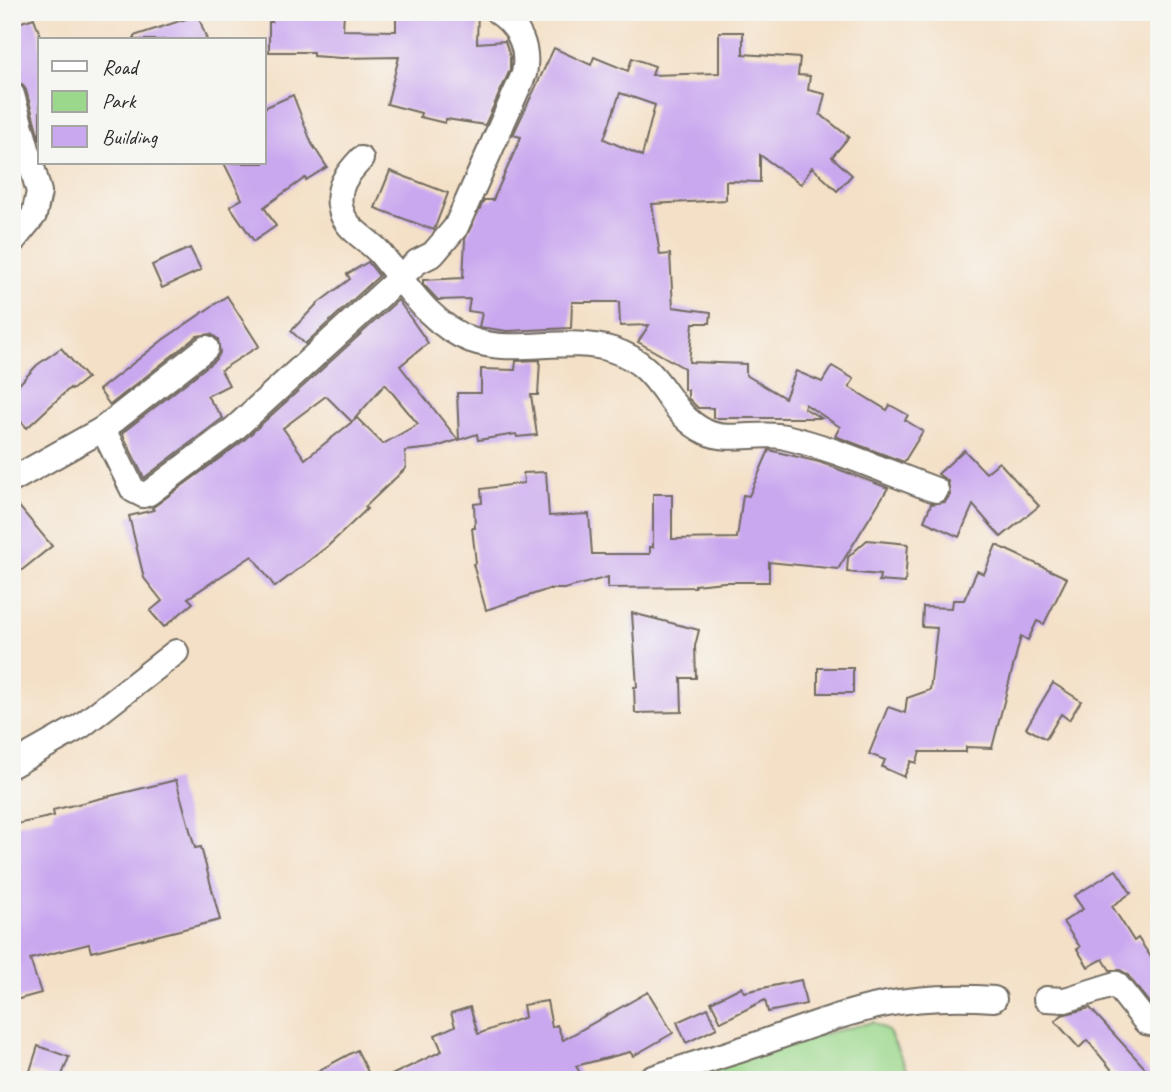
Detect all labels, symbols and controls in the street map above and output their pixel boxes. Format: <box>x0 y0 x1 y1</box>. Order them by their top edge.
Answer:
legend <box>38 38 266 164</box>
text: Road <box>102 54 141 80</box>
text: Park <box>102 88 137 114</box>
text: Building <box>102 124 159 150</box>

